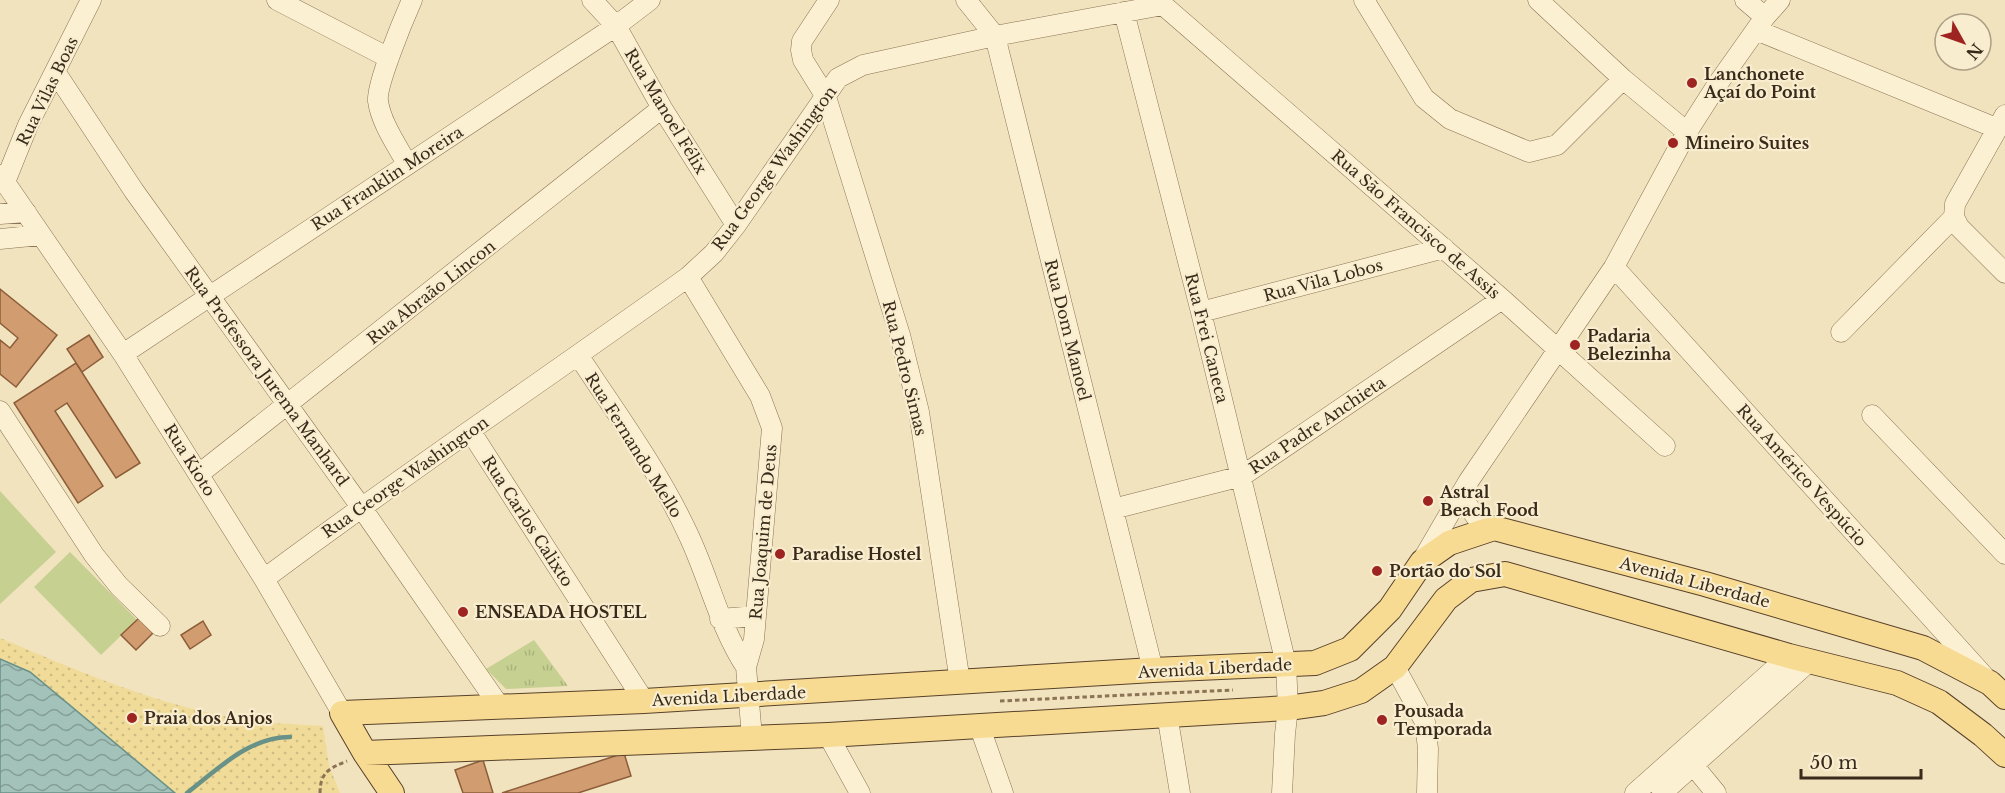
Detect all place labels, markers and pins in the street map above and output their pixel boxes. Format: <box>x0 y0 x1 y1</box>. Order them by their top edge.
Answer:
place label: Lanchonete Açaí do Point <box>1703 64 1817 102</box>
marker: Lanchonete Açaí do Point <box>1685 76 1699 90</box>
place label: Mineiro Suites <box>1685 133 1809 153</box>
marker: Mineiro Suites <box>1666 136 1680 150</box>
place label: Padaria Belezinha <box>1587 326 1671 364</box>
marker: Padaria Belezinha <box>1568 338 1582 352</box>
place label: Astral Beach Food <box>1439 482 1539 520</box>
marker: Astral Beach Food <box>1421 494 1435 508</box>
place label: Paradise Hostel <box>792 544 922 564</box>
marker: Paradise Hostel <box>773 547 787 561</box>
place label: Portão do Sol <box>1389 561 1502 581</box>
marker: Portão do Sol <box>1370 564 1384 578</box>
place label: ENSEADA HOSTEL <box>475 602 647 622</box>
marker: ENSEADA HOSTEL <box>456 605 470 619</box>
place label: Pousada Temporada <box>1394 701 1492 739</box>
place label: Praia dos Anjos <box>144 708 272 728</box>
marker: Praia dos Anjos <box>125 711 139 725</box>
marker: Pousada Temporada <box>1375 713 1389 727</box>

